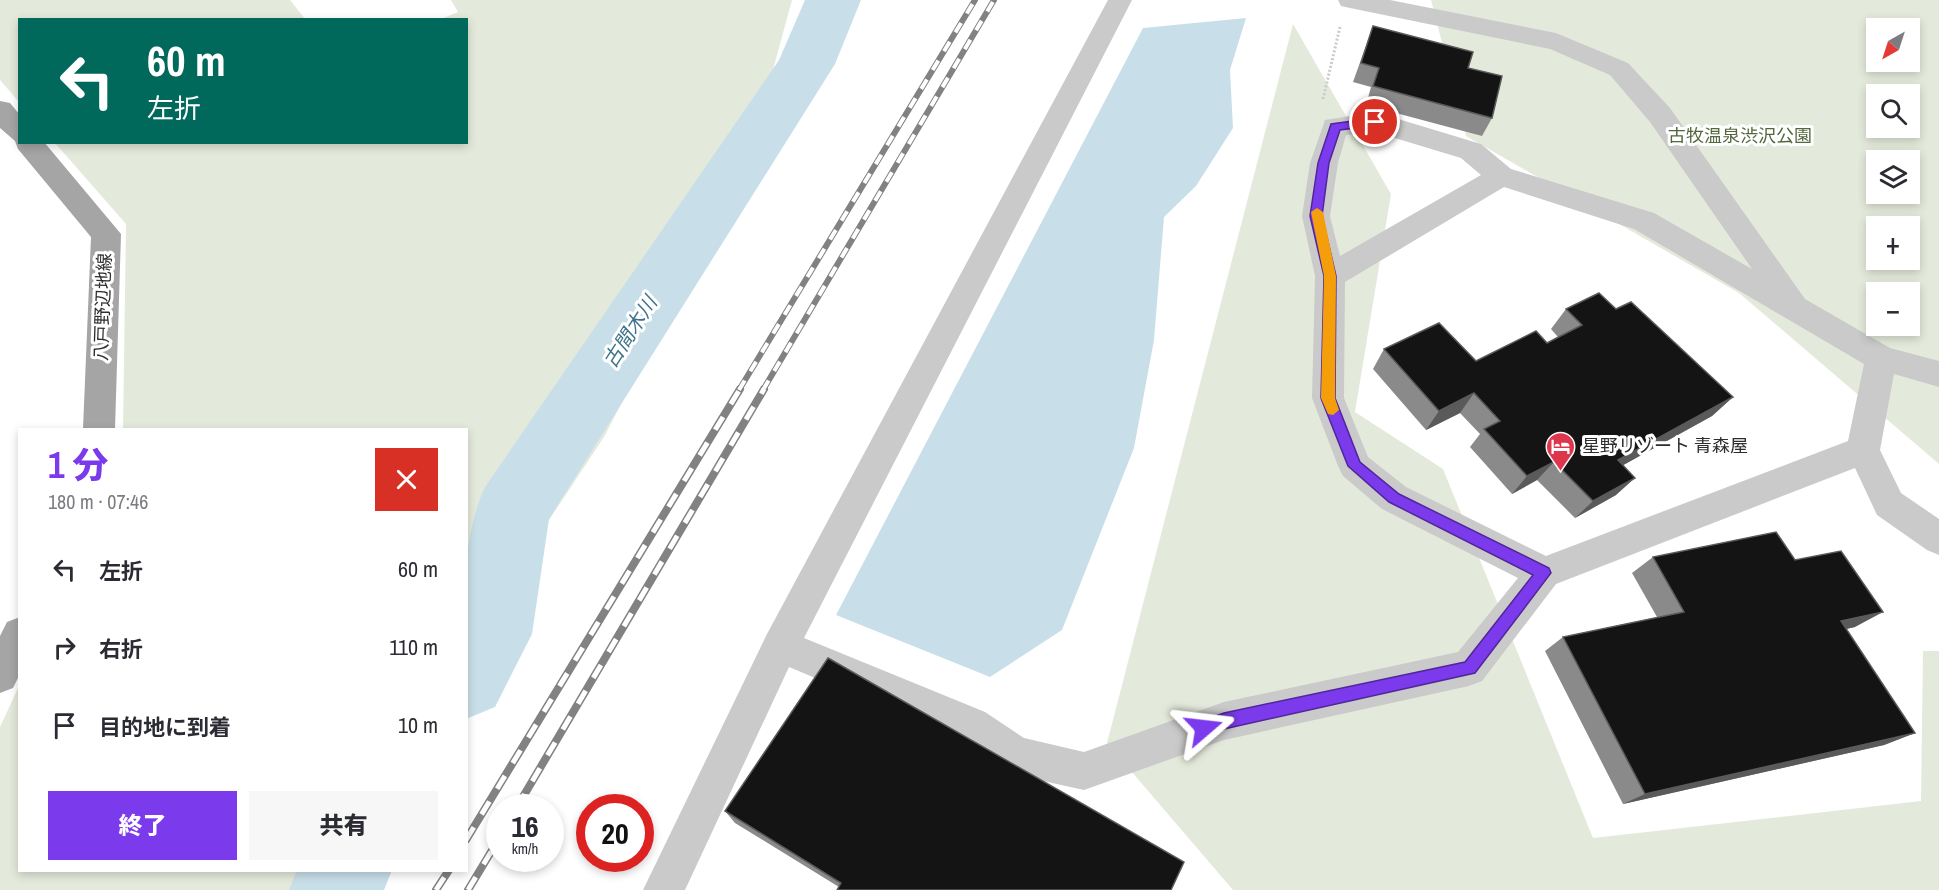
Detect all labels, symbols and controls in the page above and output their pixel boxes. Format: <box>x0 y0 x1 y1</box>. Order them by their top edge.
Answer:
north arrow <box>1866 18 1920 72</box>
map controls <box>1866 18 1920 336</box>
text: 60 m <box>147 33 226 89</box>
icon: left <box>48 42 126 120</box>
button: search <box>1866 84 1920 138</box>
text: 左折 <box>147 90 201 126</box>
pin <box>1349 96 1400 147</box>
icon: arrive <box>1358 105 1391 138</box>
park label: 古牧温泉渋沢公園 <box>1668 123 1812 148</box>
button: layers <box>1866 150 1920 204</box>
button: + <box>1866 216 1920 270</box>
street label: 八戸野辺地線 <box>88 253 117 361</box>
button: − <box>1866 282 1920 336</box>
water label: 古間木川 <box>596 289 664 373</box>
hotel icon: 星野リゾート 青森屋 <box>1545 430 1577 472</box>
place label: 星野リゾート 青森屋 <box>1582 433 1748 458</box>
text: 1 分 <box>48 441 109 489</box>
button: close <box>375 448 438 511</box>
text: 180 m · 07:46 <box>48 488 148 515</box>
icon: left <box>48 553 81 586</box>
text: 60 m <box>398 554 438 584</box>
text: 左折 <box>99 556 143 586</box>
icon: right <box>48 631 81 664</box>
text: 110 m <box>389 632 438 662</box>
text: 右折 <box>99 634 143 664</box>
position arrow <box>1172 696 1236 760</box>
icon: arrive <box>48 709 81 742</box>
text: 10 m <box>398 710 438 740</box>
text: 目的地に到着 <box>99 712 231 742</box>
button: 終了 <box>48 791 237 860</box>
button: 共有 <box>249 791 438 860</box>
speed limit sign: 20 <box>576 794 654 872</box>
text: 16 <box>511 806 539 846</box>
text: km/h <box>512 838 538 859</box>

